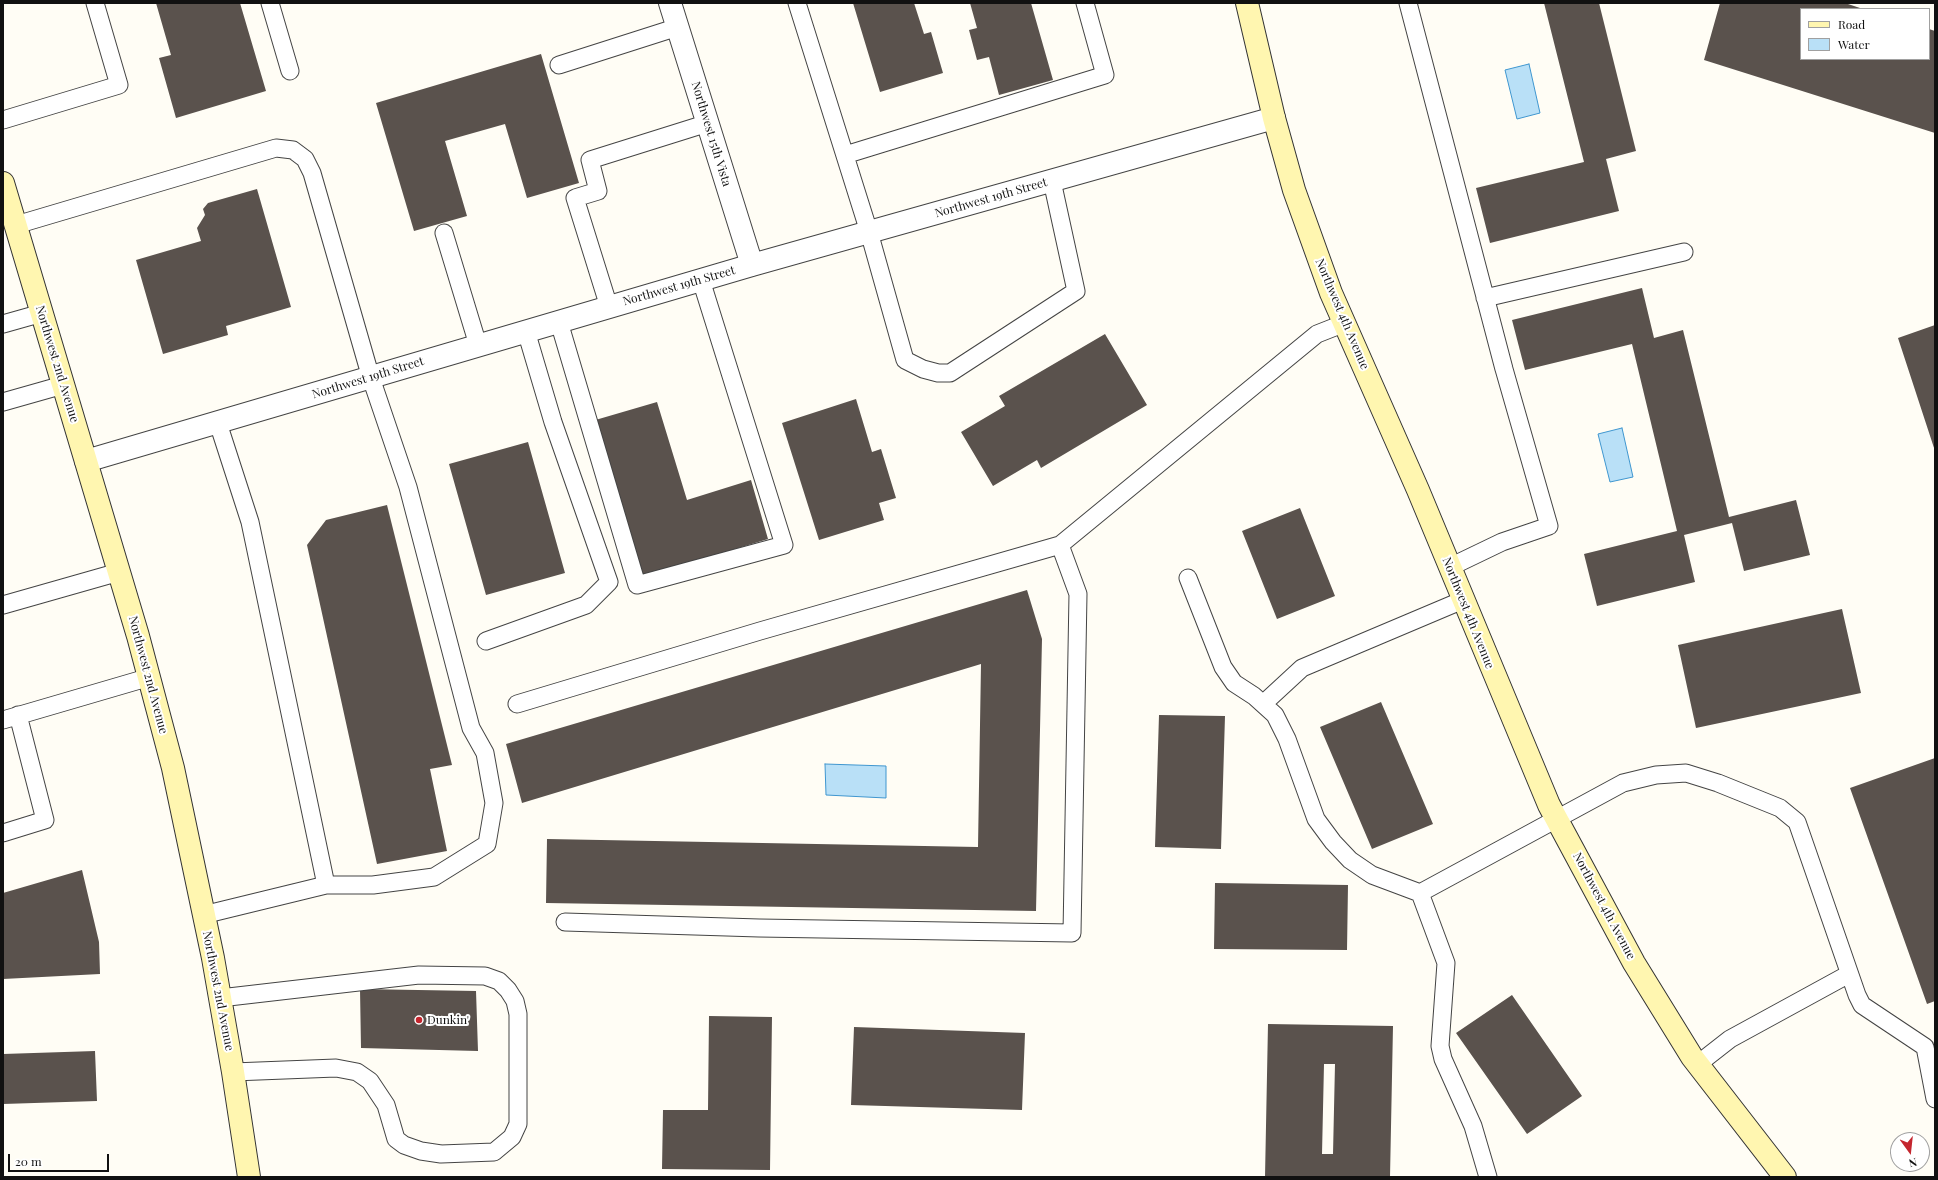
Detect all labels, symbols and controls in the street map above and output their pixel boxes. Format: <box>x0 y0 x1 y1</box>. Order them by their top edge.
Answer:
legend <box>1800 8 1930 60</box>
text: Road <box>1838 16 1865 32</box>
text: Water <box>1838 36 1870 52</box>
street label: Northwest 15th Vista <box>688 80 734 188</box>
street label: Northwest 19th Street <box>933 175 1049 221</box>
street label: Northwest 4th Avenue <box>1312 256 1372 372</box>
street label: Northwest 19th Street <box>621 263 737 309</box>
street label: Northwest 2nd Avenue <box>32 304 82 424</box>
street label: Northwest 19th Street <box>310 354 426 402</box>
street label: Northwest 4th Avenue <box>1439 555 1497 671</box>
street label: Northwest 2nd Avenue <box>125 614 171 736</box>
street label: Northwest 4th Avenue <box>1570 850 1638 962</box>
street label: Northwest 2nd Avenue <box>199 930 237 1052</box>
place label: Dunkin' <box>427 1013 469 1027</box>
marker: Dunkin' <box>414 1015 424 1025</box>
north arrow <box>1890 1132 1930 1172</box>
scale bar <box>10 1146 111 1172</box>
text: 20 m <box>15 1153 42 1169</box>
text: N <box>1907 1155 1919 1171</box>

